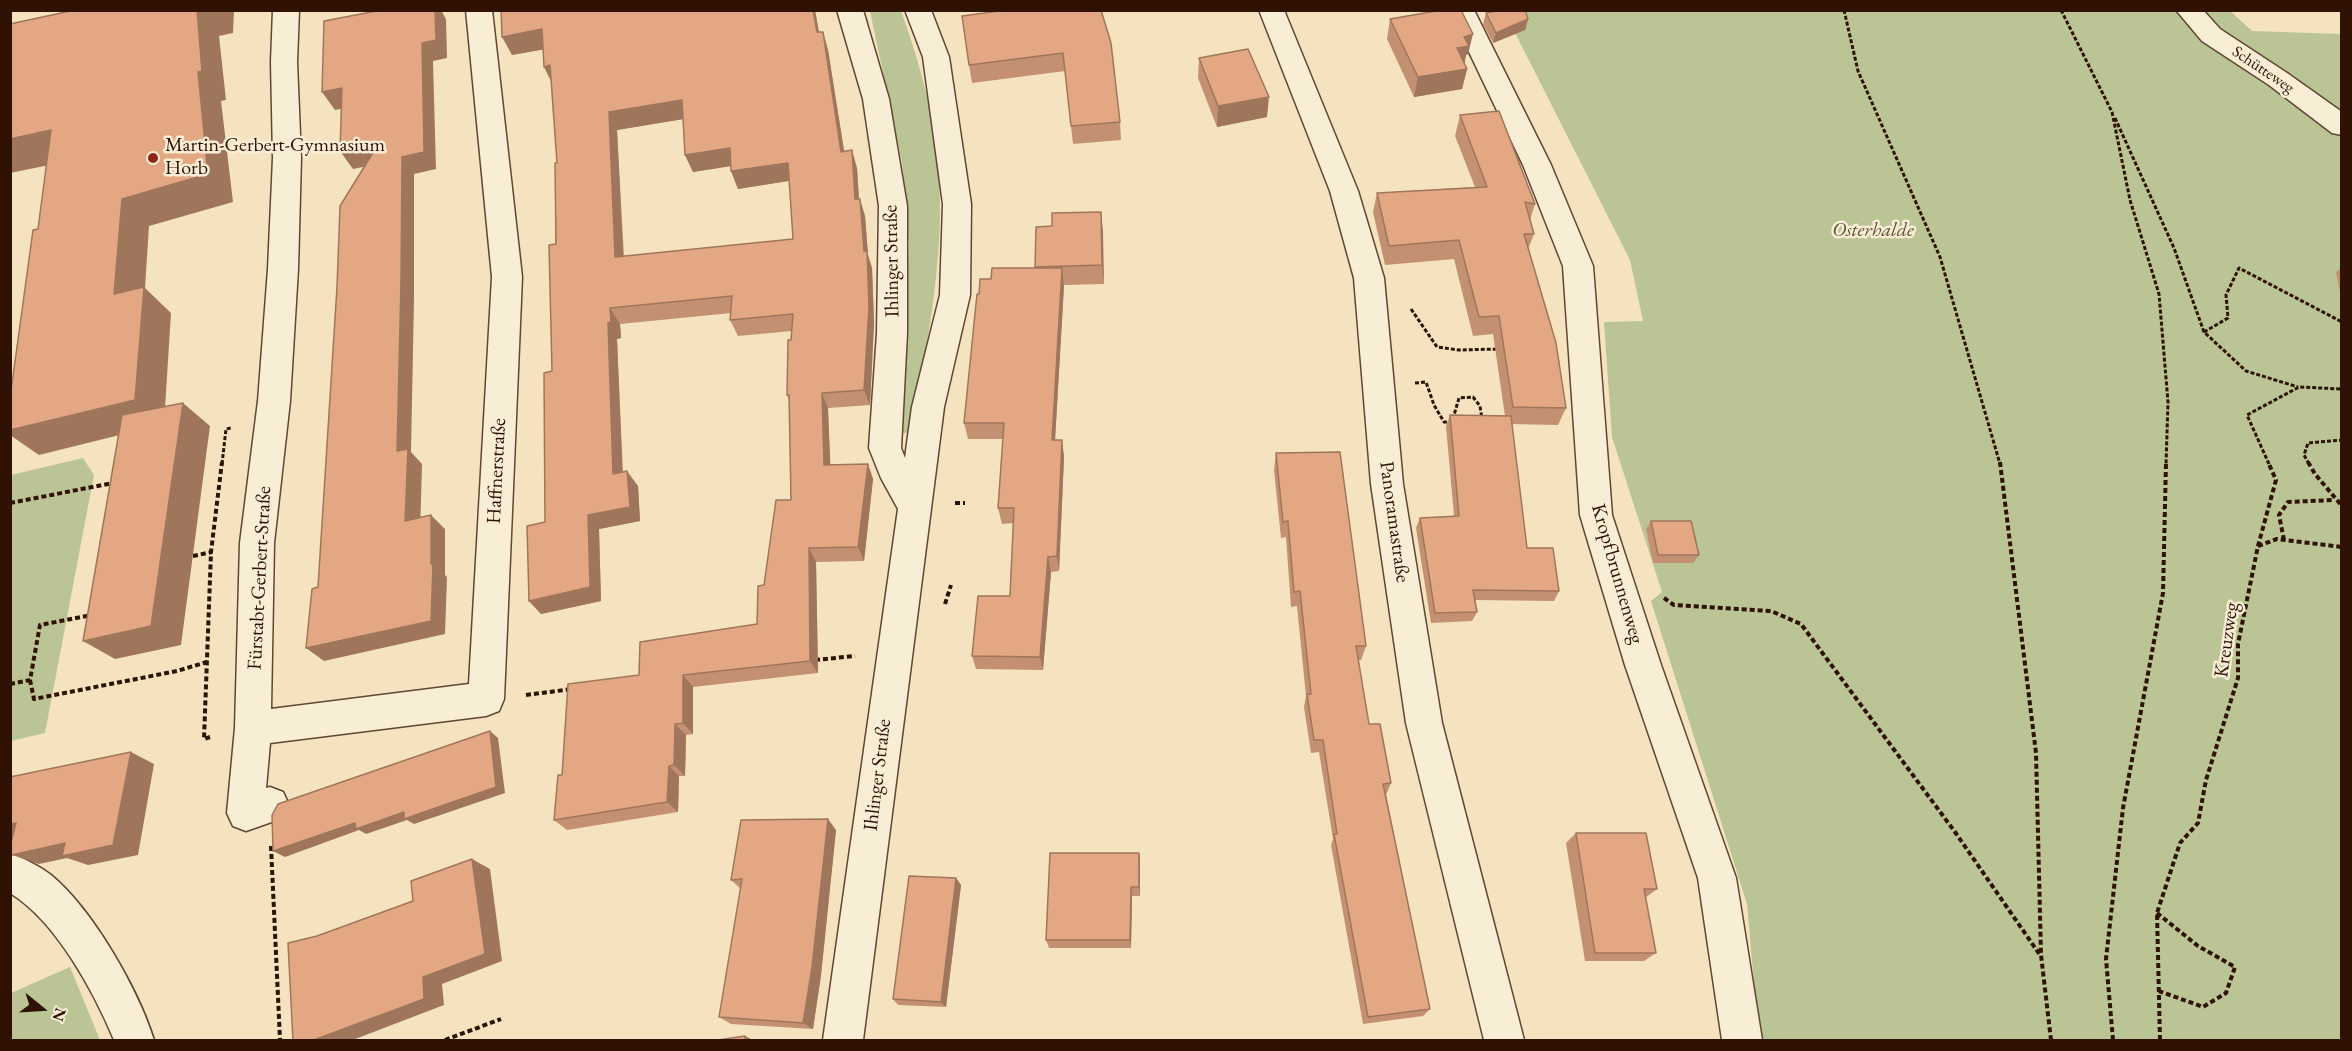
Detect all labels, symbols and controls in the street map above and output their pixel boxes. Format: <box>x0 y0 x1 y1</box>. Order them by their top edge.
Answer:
street label: Schütteweg <box>2228 42 2298 98</box>
place label: Martin-Gerbert-Gymnasium Horb <box>165 134 385 181</box>
marker: Martin-Gerbert-Gymnasium Horb <box>146 151 160 165</box>
street label: Ihlinger Straße <box>879 204 905 318</box>
park label: Osterhalde <box>1832 219 1914 243</box>
street label: Haffnerstraße <box>482 417 512 525</box>
street label: Panoramastraße <box>1374 460 1414 584</box>
street label: Fürstabt-Gerbert-Straße <box>243 486 277 670</box>
street label: Kropfbrunnenweg <box>1586 501 1648 647</box>
street label: Kreuzweg <box>2210 601 2244 679</box>
street label: Ihlinger Straße <box>859 718 897 832</box>
north arrow <box>12 979 72 1039</box>
text: N <box>48 1005 72 1024</box>

